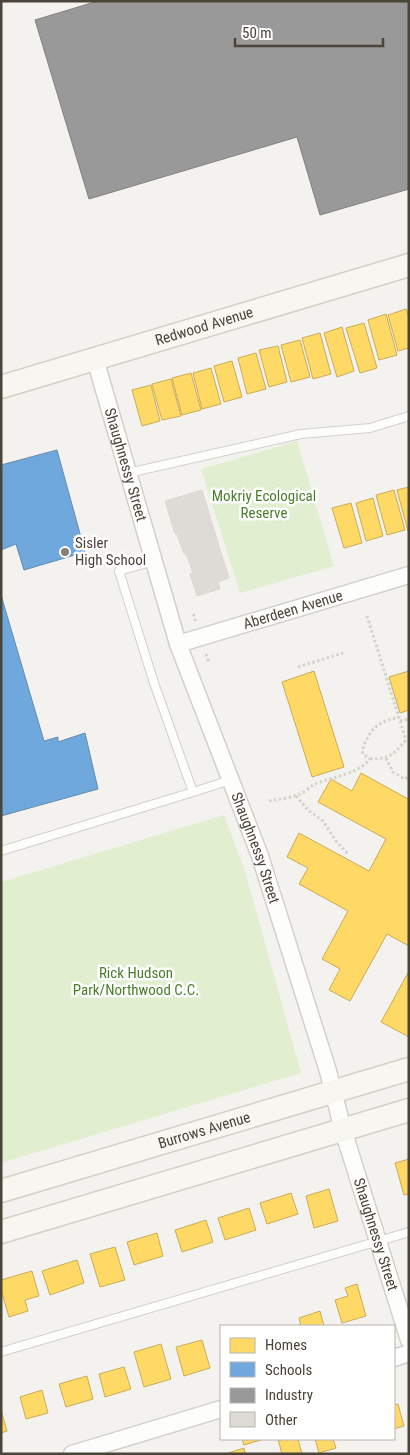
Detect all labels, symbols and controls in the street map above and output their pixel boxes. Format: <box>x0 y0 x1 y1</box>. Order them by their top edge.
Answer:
scale bar <box>235 15 382 47</box>
text: 50 m <box>242 24 272 42</box>
street label: Redwood Avenue <box>153 303 255 349</box>
street label: Shaughnessy Street <box>101 406 151 523</box>
park label: Mokriy Ecological Reserve <box>212 487 316 522</box>
place label: Sisler High School <box>75 534 146 569</box>
marker: Sisler High School <box>59 546 71 558</box>
street label: Aberdeen Avenue <box>241 586 345 633</box>
street label: Shaughnessy Street <box>227 790 283 906</box>
park label: Rick Hudson Park/Northwood C.C. <box>73 964 199 999</box>
street label: Burrows Avenue <box>156 1108 252 1153</box>
street label: Shaughnessy Street <box>350 1176 402 1293</box>
legend <box>220 1325 395 1440</box>
text: Homes <box>265 1336 307 1354</box>
text: Schools <box>265 1361 312 1379</box>
text: Industry <box>265 1386 313 1404</box>
text: Other <box>265 1411 298 1429</box>

